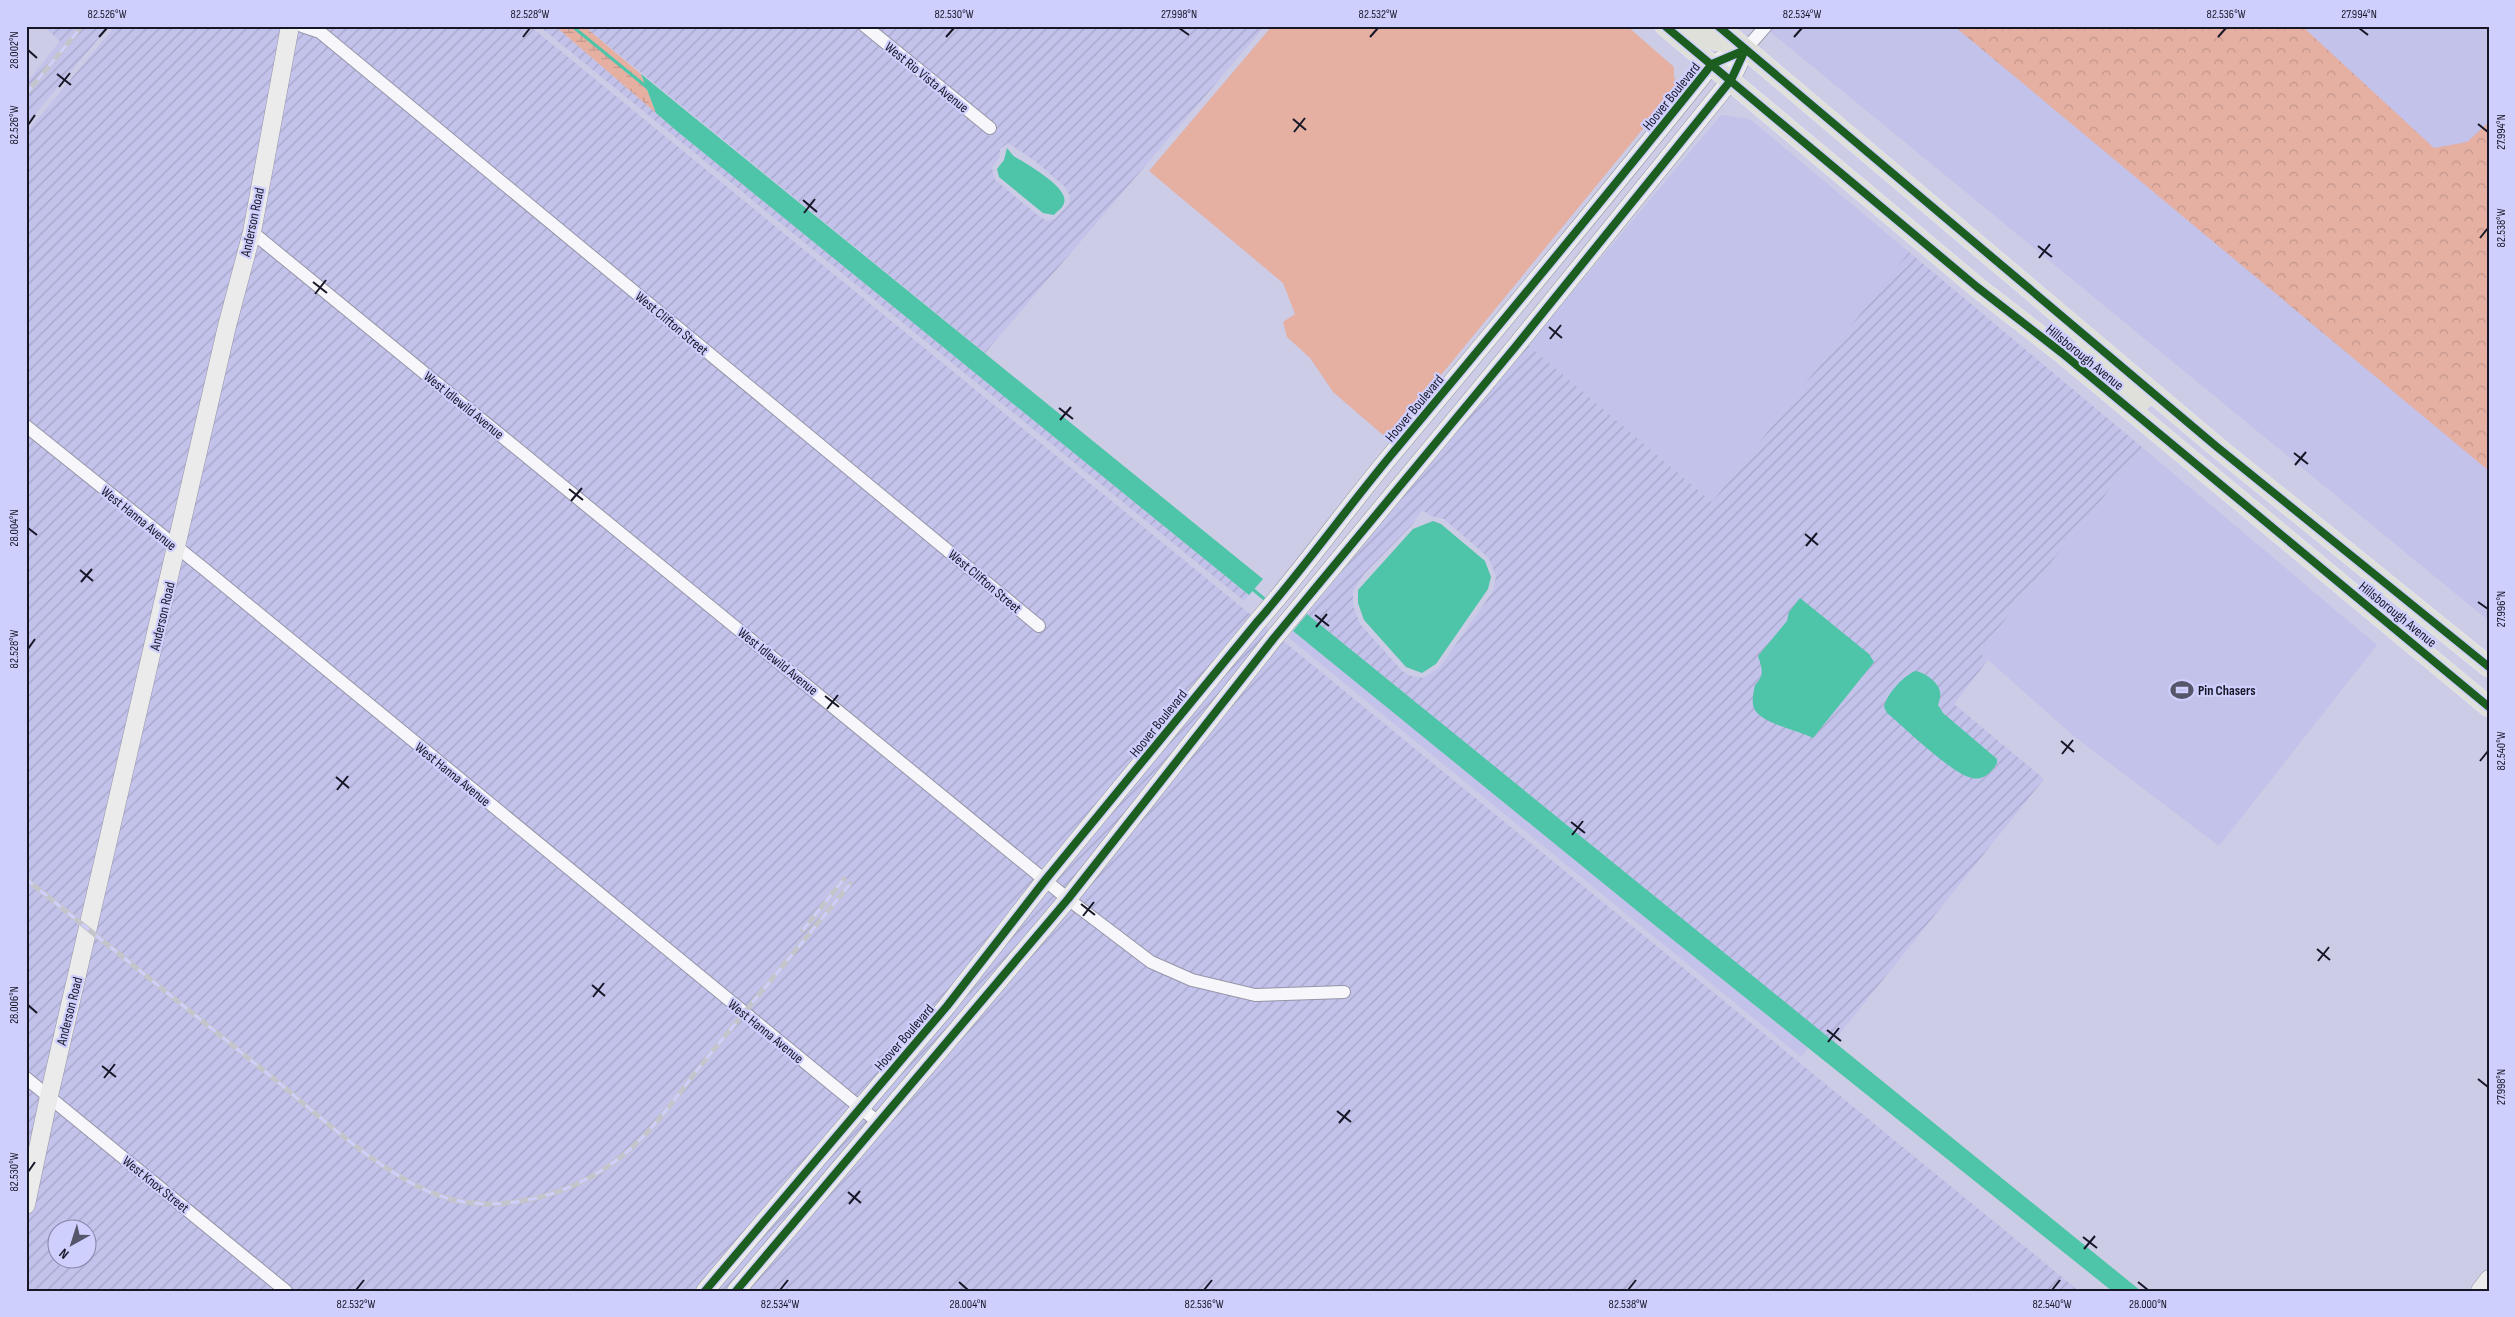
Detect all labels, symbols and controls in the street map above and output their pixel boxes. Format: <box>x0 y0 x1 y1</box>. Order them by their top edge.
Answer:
text: 82.526°W <box>88 7 127 22</box>
text: 82.528°W <box>511 7 550 22</box>
text: 82.530°W <box>934 7 974 22</box>
text: 27.998°N <box>1161 7 1197 22</box>
text: 82.532°W <box>1359 7 1398 22</box>
text: 82.534°W <box>1783 7 1821 22</box>
text: 82.536°W <box>2206 7 2246 22</box>
text: 27.994°N <box>2341 7 2377 22</box>
text: 28.002°N <box>7 31 22 69</box>
street label: West Rio Vista Avenue <box>881 38 972 116</box>
street label: Hoover Boulevard <box>1639 59 1704 134</box>
text: 82.526°W <box>7 105 22 144</box>
text: 27.994°N <box>2494 114 2509 150</box>
street label: Anderson Road <box>237 186 268 259</box>
text: 82.538°W <box>2494 208 2509 247</box>
street label: West Clifton Street <box>632 288 712 359</box>
street label: Hillsborough Avenue <box>2042 321 2127 394</box>
street label: West Idlewild Avenue <box>420 368 507 443</box>
street label: Hoover Boulevard <box>1381 371 1447 445</box>
street label: West Hanna Avenue <box>97 483 180 554</box>
text: 28.004°N <box>7 509 22 547</box>
street label: West Clifton Street <box>945 546 1025 617</box>
street label: Hillsborough Avenue <box>2355 578 2440 651</box>
street label: Anderson Road <box>146 580 179 653</box>
text: 27.996°N <box>2494 591 2509 627</box>
street label: West Idlewild Avenue <box>734 624 821 699</box>
text: 82.528°W <box>7 629 22 668</box>
sports icon: Pin Chasers <box>2169 677 2195 703</box>
place label: Pin Chasers <box>2198 682 2256 699</box>
street label: Hoover Boulevard <box>1126 686 1191 761</box>
text: 82.540°W <box>2494 731 2509 771</box>
street label: West Hanna Avenue <box>411 739 494 810</box>
street label: Anderson Road <box>53 975 86 1048</box>
text: 28.006°N <box>7 986 22 1024</box>
street label: West Hanna Avenue <box>724 996 807 1067</box>
street label: Hoover Boulevard <box>871 1001 938 1074</box>
text: 27.998°N <box>2494 1069 2509 1105</box>
text: 82.530°W <box>7 1152 22 1192</box>
street label: West Knox Street <box>119 1152 193 1216</box>
north arrow <box>48 1220 98 1270</box>
text: N <box>56 1245 72 1263</box>
text: 82.532°W <box>337 1297 376 1312</box>
text: 82.534°W <box>761 1297 799 1312</box>
text: 28.004°N <box>949 1297 987 1312</box>
text: 82.536°W <box>1184 1297 1224 1312</box>
text: 82.538°W <box>1609 1297 1648 1312</box>
text: 82.540°W <box>2032 1297 2072 1312</box>
text: 28.000°N <box>2129 1297 2167 1312</box>

